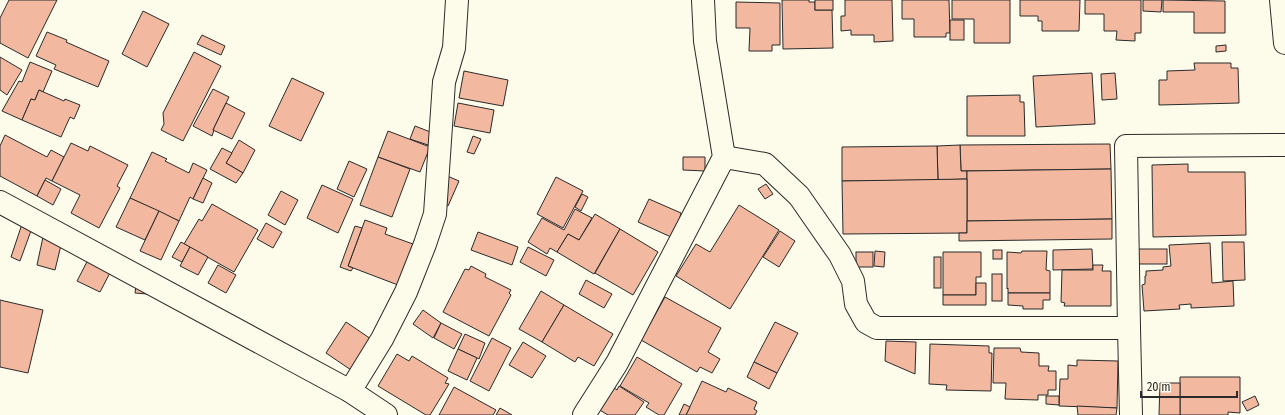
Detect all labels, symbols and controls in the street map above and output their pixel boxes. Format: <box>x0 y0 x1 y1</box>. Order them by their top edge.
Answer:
scale bar <box>1141 373 1237 399</box>
text: 20 m <box>1147 380 1171 394</box>

